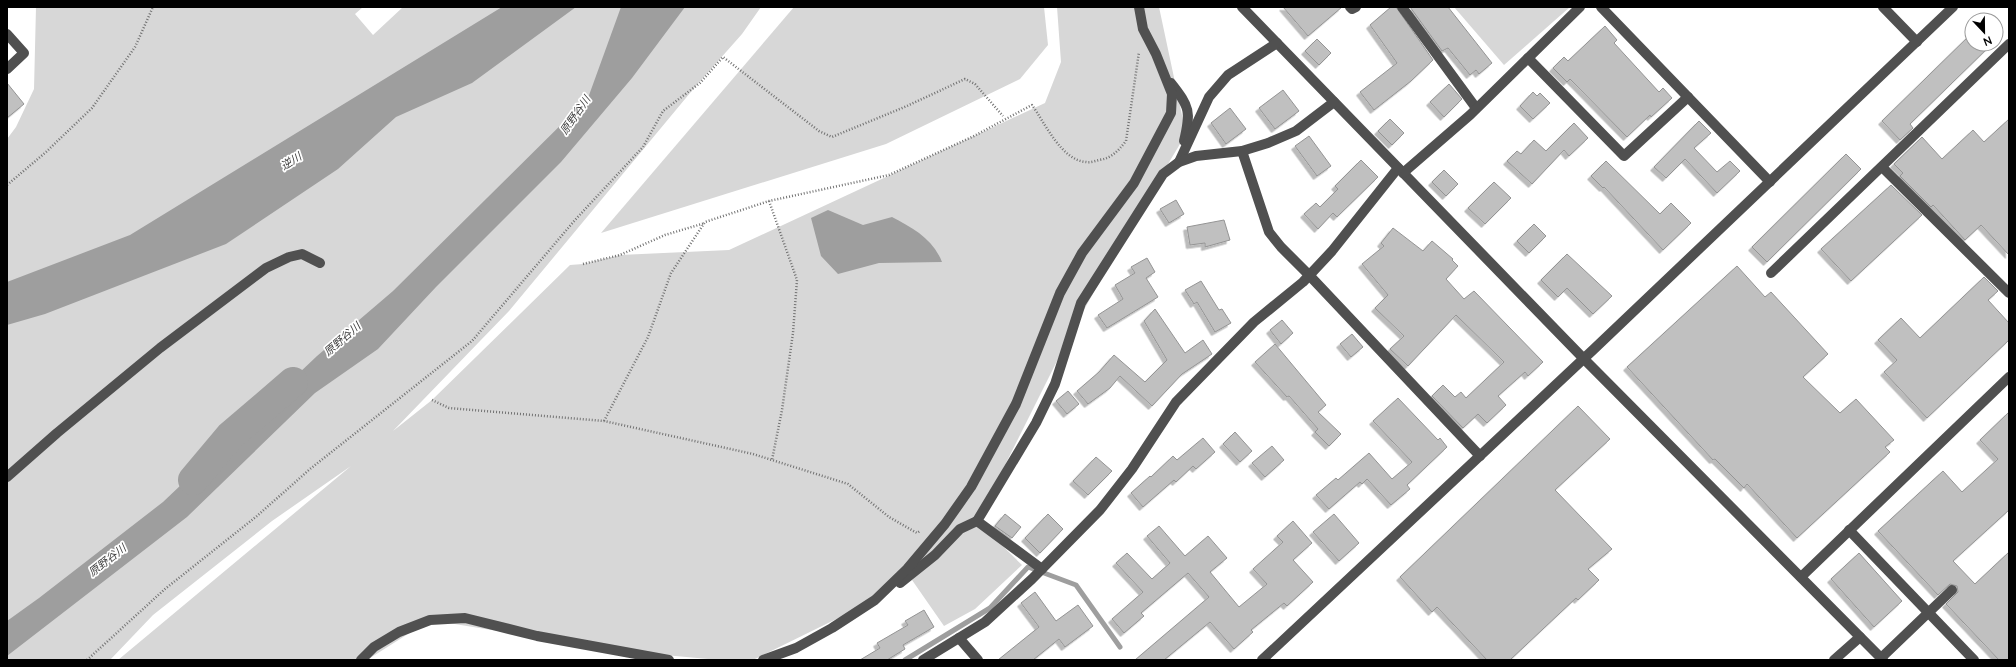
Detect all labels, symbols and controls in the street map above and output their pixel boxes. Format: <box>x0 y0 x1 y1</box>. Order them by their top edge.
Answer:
north arrow <box>1964 12 2004 52</box>
text: N <box>1981 32 1994 49</box>
water label: 原野谷川 <box>557 92 595 138</box>
water label: 逆川 <box>278 149 305 174</box>
water label: 原野谷川 <box>321 319 365 359</box>
water label: 原野谷川 <box>85 540 130 580</box>

